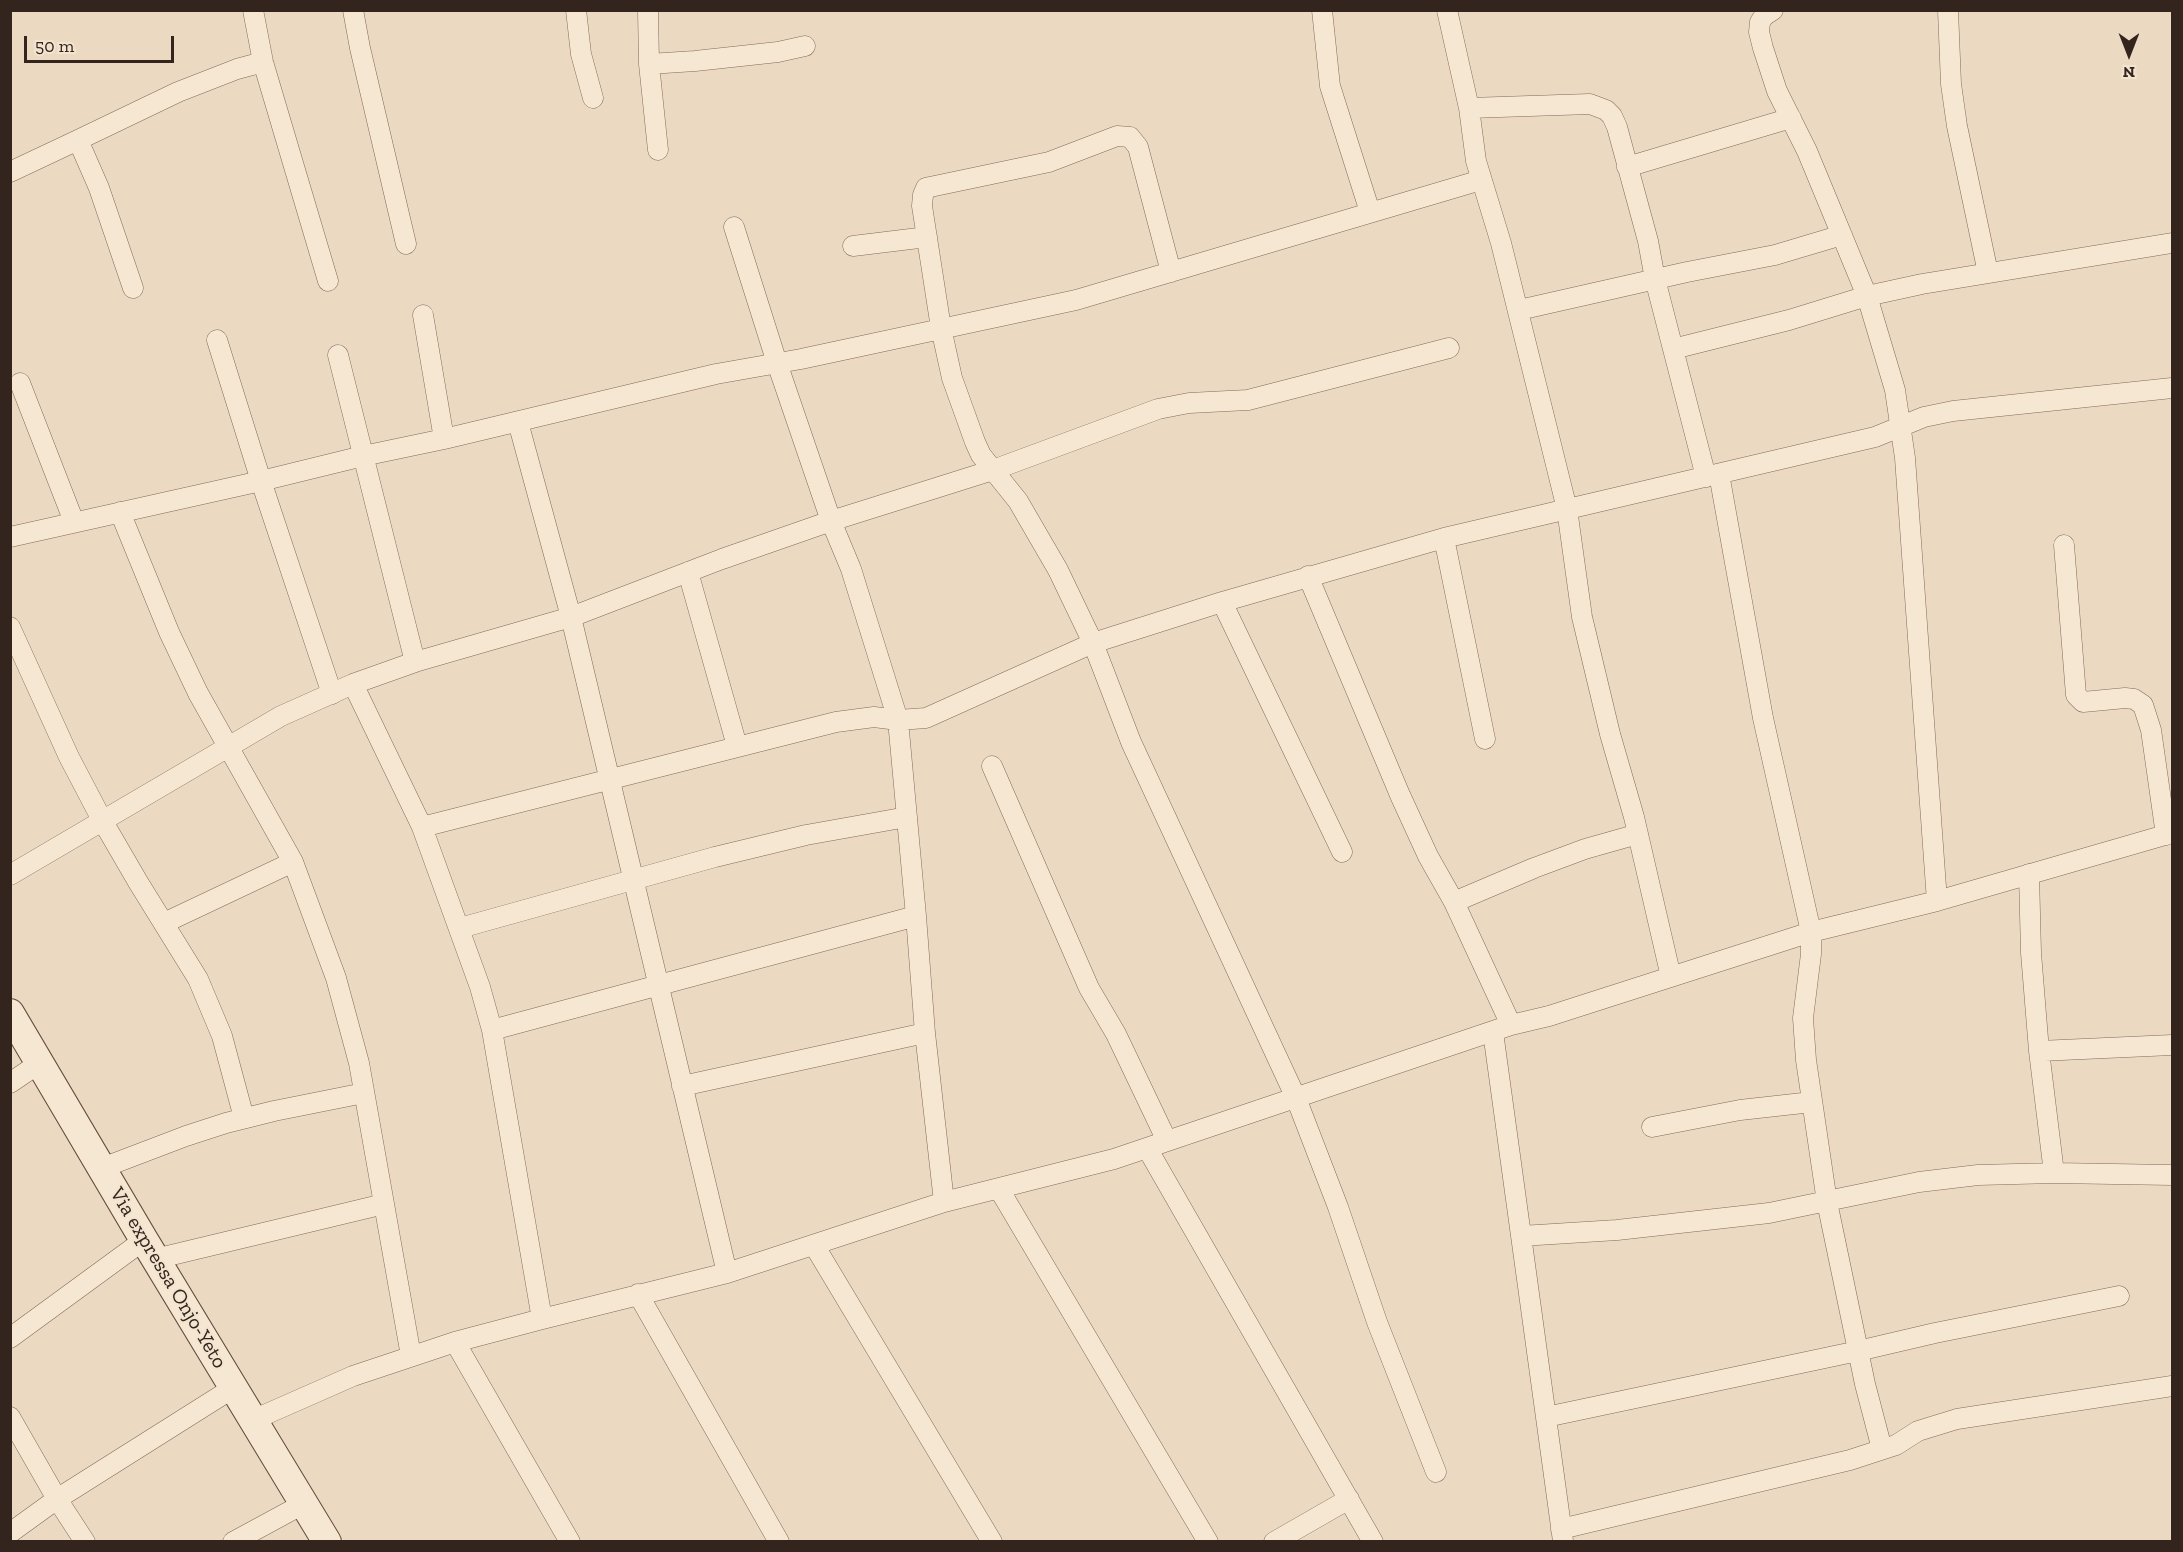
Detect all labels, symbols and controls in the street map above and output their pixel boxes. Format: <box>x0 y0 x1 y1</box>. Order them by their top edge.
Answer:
scale bar <box>27 24 177 62</box>
north arrow <box>2099 24 2159 84</box>
text: 50 m <box>35 35 74 57</box>
text: N <box>2123 63 2135 82</box>
street label: Via expressa Onjo-Yeto <box>104 1183 232 1373</box>

